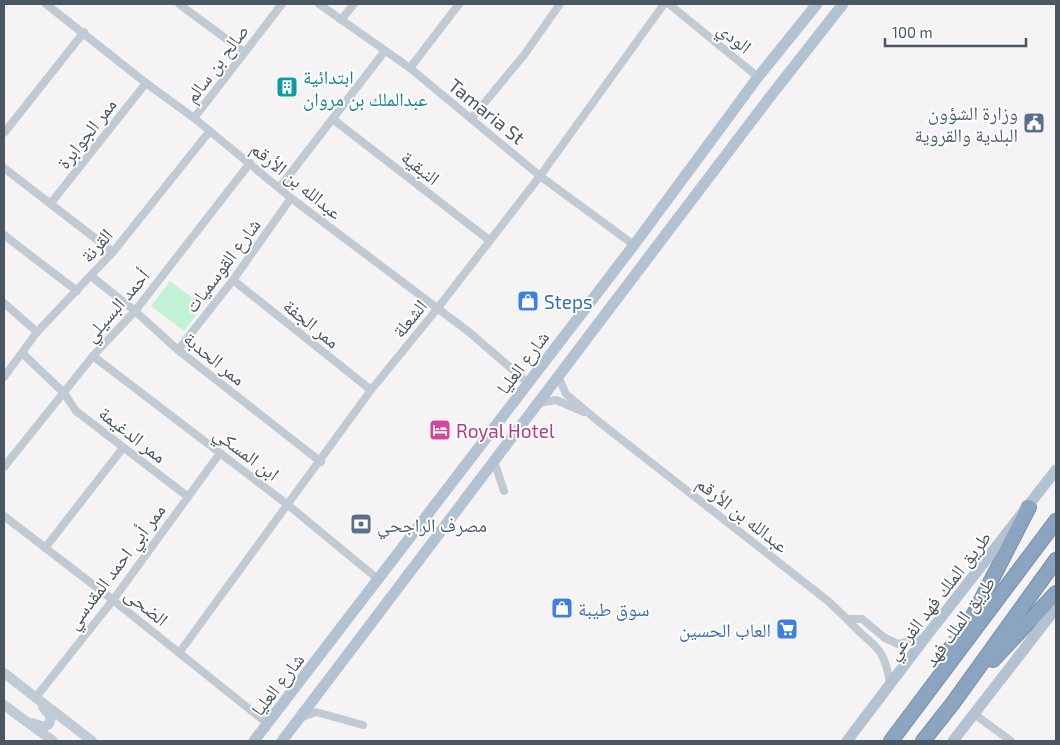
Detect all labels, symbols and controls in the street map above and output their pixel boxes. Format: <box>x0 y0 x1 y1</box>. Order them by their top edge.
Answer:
scale bar <box>885 15 1026 47</box>
street label: الودي <box>710 16 757 61</box>
street label: صالح بن سالم <box>179 19 255 108</box>
text: 100 m <box>892 23 933 41</box>
place label: ابتدائية عبدالملك بن مروان <box>303 65 428 111</box>
street label: Tamaria St <box>444 73 530 149</box>
building icon: ابتدائية عبدالملك بن مروان <box>275 75 299 99</box>
street label: ممر الجوابرة <box>51 93 122 174</box>
place label: وزارة الشؤون البلدية والقروية <box>914 101 1018 147</box>
public building icon: وزارة الشؤون البلدية والقروية <box>1022 111 1046 135</box>
street label: عبدالله بن الأرقم <box>246 136 347 226</box>
street label: النبقية <box>397 145 445 190</box>
street label: شارع القوسميات <box>179 213 266 317</box>
street label: القرنة <box>75 223 118 267</box>
street label: أحمد البسيلي <box>78 264 158 349</box>
shop icon: Steps <box>516 289 540 313</box>
place label: Steps <box>544 290 593 313</box>
street label: ممر الجفة <box>279 293 345 353</box>
street label: الشعلة <box>387 294 431 342</box>
street label: ممر الحدبة <box>179 326 250 391</box>
street label: شارع العليا <box>491 326 554 399</box>
street label: ممر الدغيمة <box>94 401 171 468</box>
hotel icon: Royal Hotel <box>428 418 452 442</box>
place label: Royal Hotel <box>456 419 555 442</box>
street label: ابن المسكي <box>207 421 284 489</box>
street label: عبدالله بن الأرقم <box>691 471 794 559</box>
street label: ممر أبي احمد المقدسي <box>60 499 174 636</box>
bank icon: مصرف الراجحي <box>349 512 373 536</box>
place label: مصرف الراجحي <box>377 513 487 540</box>
street label: طريق الملك فهد الفرعي <box>881 526 995 664</box>
street label: طريق الملك فهد <box>918 571 1000 671</box>
street label: الضحى <box>120 582 173 631</box>
shop icon: سوق طيبة <box>550 596 574 620</box>
place label: سوق طيبة <box>578 597 649 621</box>
supermarket icon: العاب الحسين <box>775 617 799 641</box>
place label: العاب الحسين <box>679 618 771 642</box>
street label: شارع العليا <box>245 648 309 720</box>

